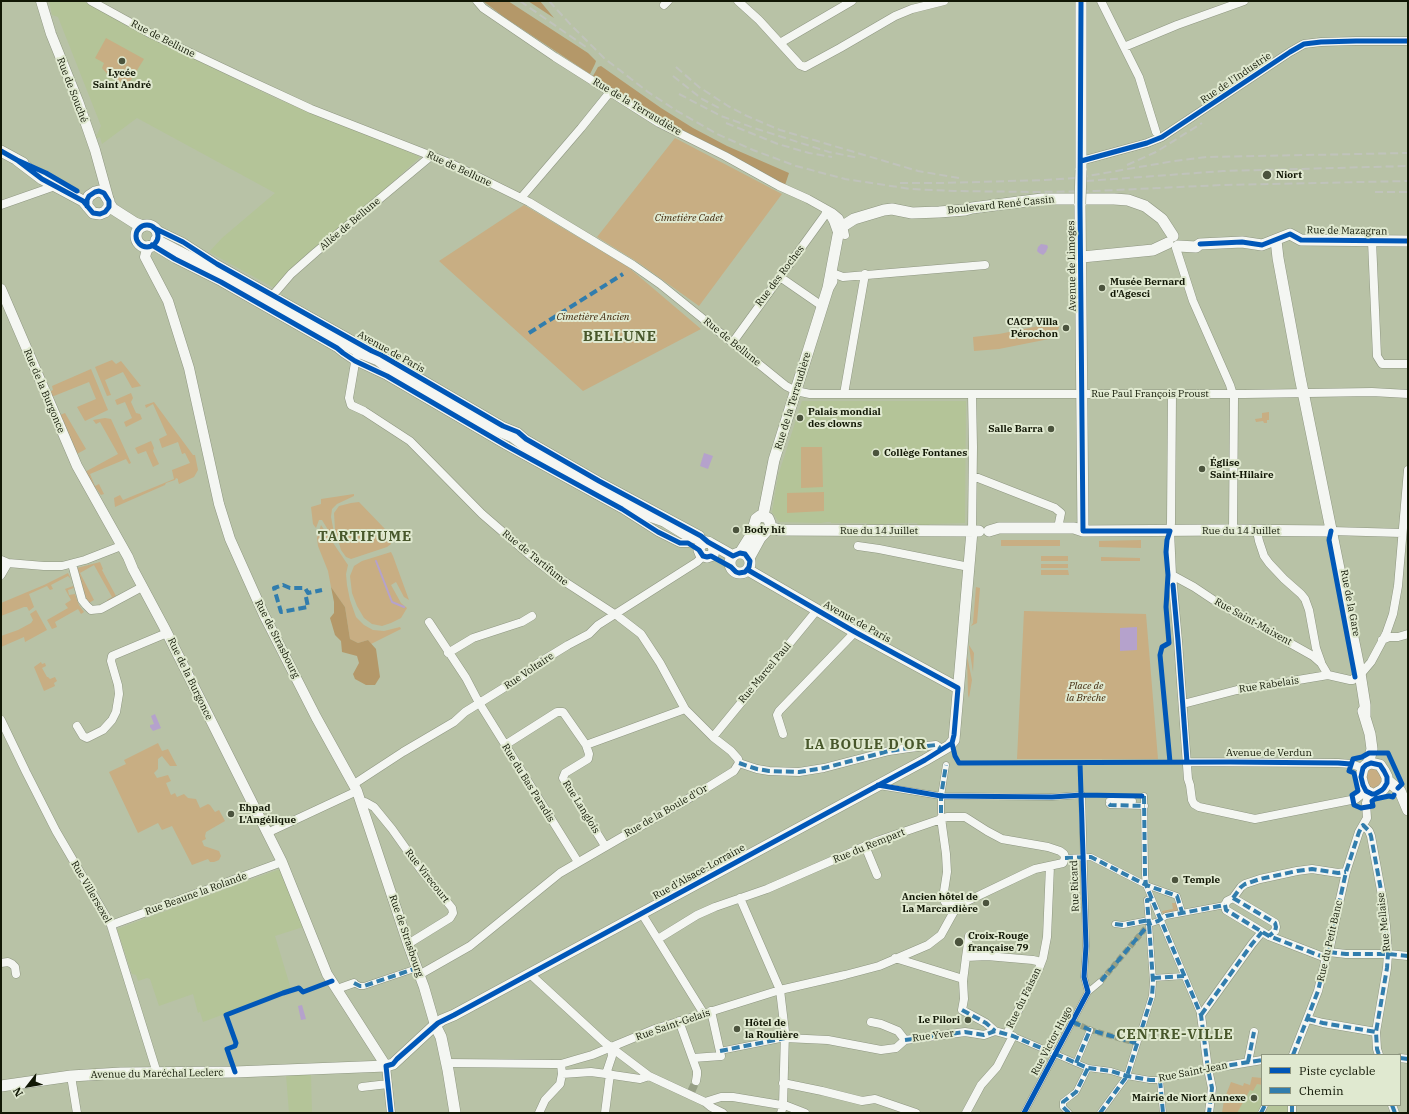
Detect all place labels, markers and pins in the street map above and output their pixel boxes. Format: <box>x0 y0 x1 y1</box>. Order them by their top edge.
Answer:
marker: Lycée Saint André <box>117 56 127 66</box>
place label: Lycée Saint André <box>93 67 151 90</box>
marker: Niort <box>1261 169 1273 181</box>
place label: Niort <box>1276 169 1302 181</box>
place label: Musée Bernard d'Agesci <box>1110 276 1185 300</box>
marker: Musée Bernard d'Agesci <box>1097 283 1107 293</box>
place label: CACP Villa Pérochon <box>1007 316 1058 340</box>
marker: CACP Villa Pérochon <box>1061 323 1071 333</box>
place label: Palais mondial des clowns <box>808 406 881 430</box>
marker: Palais mondial des clowns <box>795 413 805 423</box>
place label: Salle Barra <box>988 423 1043 435</box>
marker: Salle Barra <box>1046 424 1056 434</box>
place label: Collège Fontanes <box>884 447 967 459</box>
marker: Collège Fontanes <box>871 448 881 458</box>
place label: Église Saint-Hilaire <box>1210 457 1274 480</box>
marker: Église Saint-Hilaire <box>1197 464 1207 474</box>
place label: Body hit <box>744 524 785 536</box>
marker: Body hit <box>731 525 741 535</box>
place label: Ehpad L'Angélique <box>239 802 296 826</box>
marker: Ehpad L'Angélique <box>226 809 236 819</box>
place label: Temple <box>1183 874 1220 886</box>
marker: Temple <box>1170 875 1180 885</box>
place label: Ancien hôtel de La Marcardière <box>902 891 978 914</box>
marker: Ancien hôtel de La Marcardière <box>981 898 991 908</box>
place label: Croix-Rouge française 79 <box>968 930 1029 954</box>
marker: Croix-Rouge française 79 <box>953 936 965 948</box>
place label: Le Pilori <box>918 1014 960 1026</box>
marker: Le Pilori <box>963 1015 973 1025</box>
place label: Hôtel de la Roulière <box>745 1017 799 1040</box>
marker: Hôtel de la Roulière <box>732 1024 742 1034</box>
place label: Mairie de Niort Annexe <box>1132 1092 1246 1104</box>
marker: Mairie de Niort Annexe <box>1249 1093 1259 1103</box>

